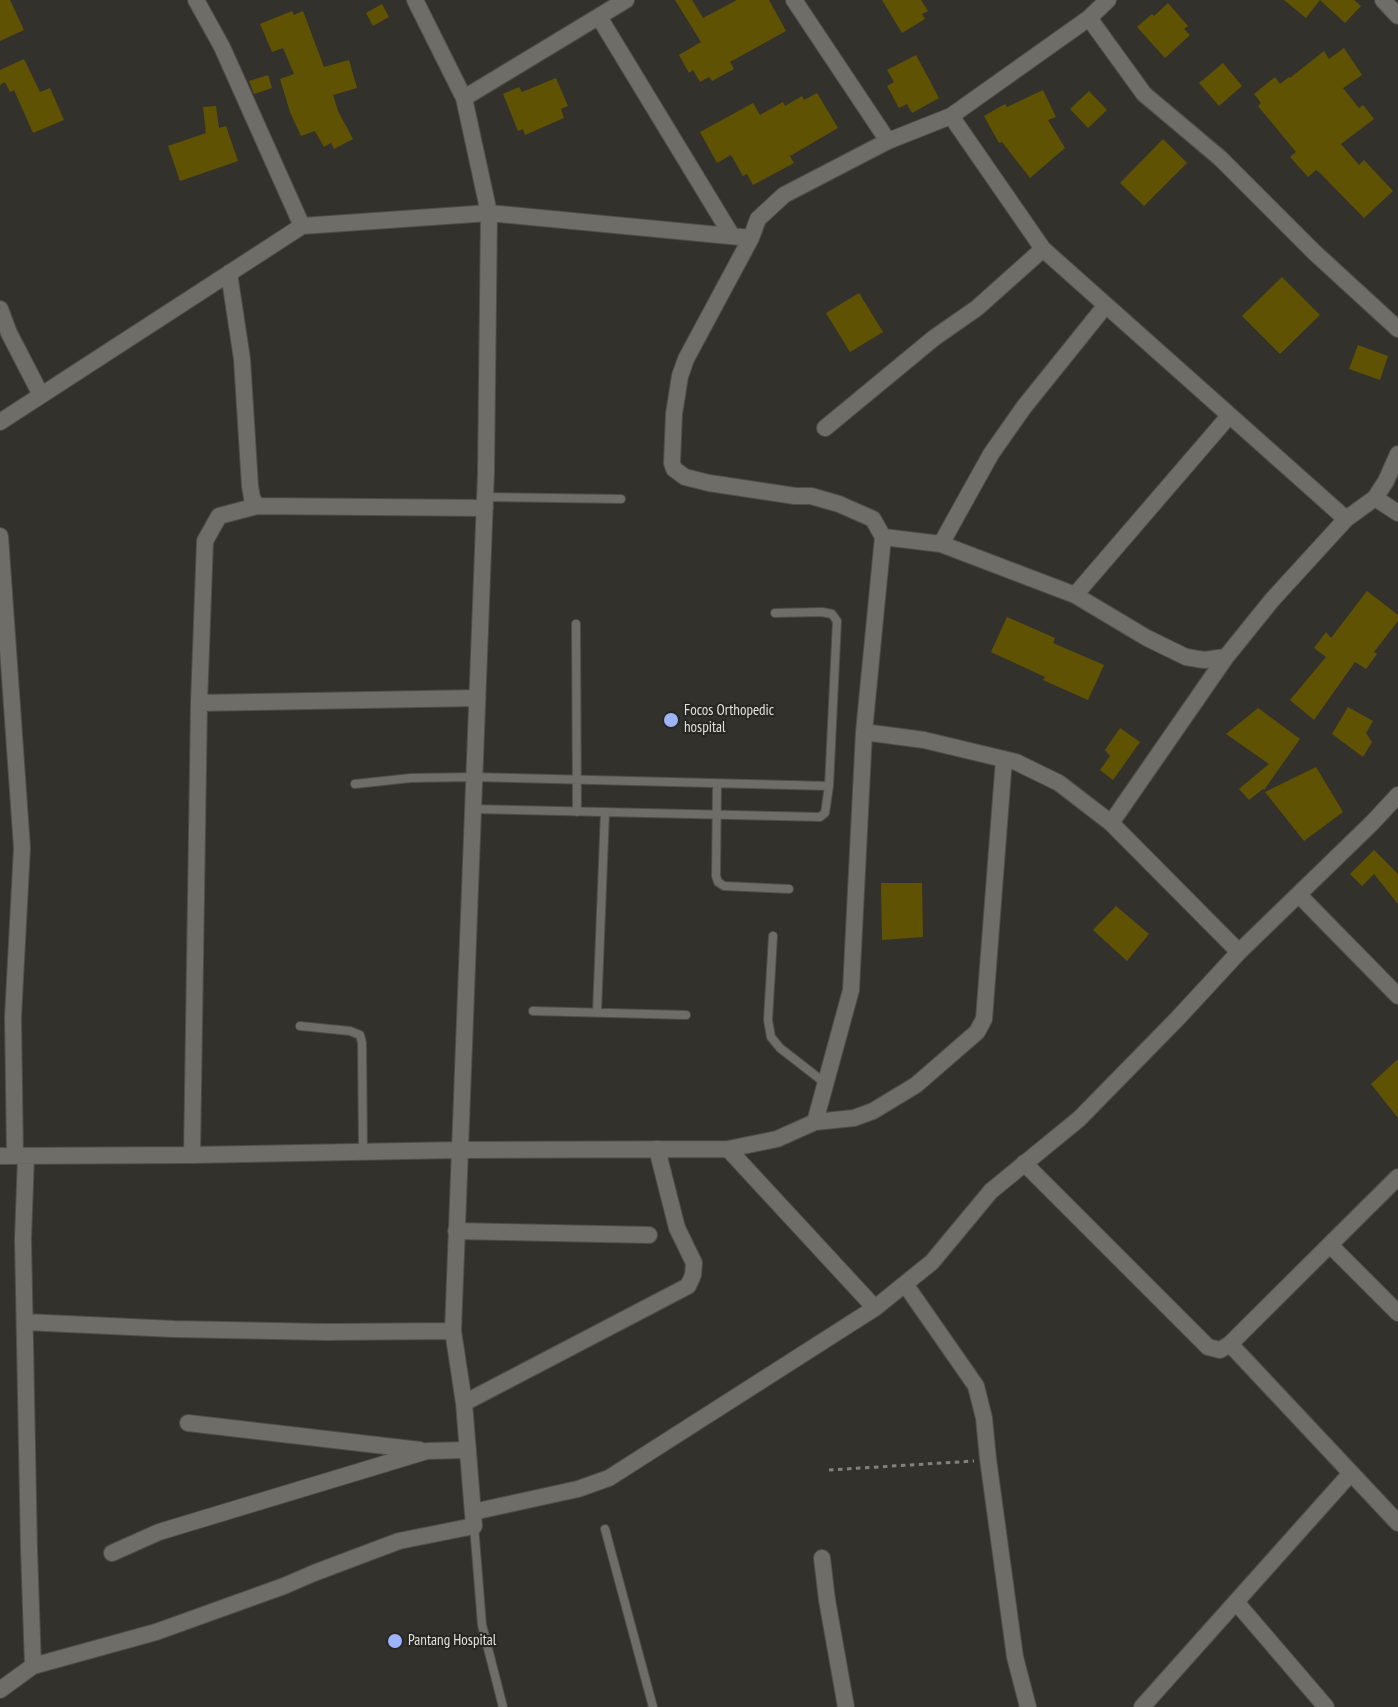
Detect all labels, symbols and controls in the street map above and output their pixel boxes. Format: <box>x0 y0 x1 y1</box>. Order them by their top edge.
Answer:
place label: Focos Orthopedic hospital <box>684 702 774 737</box>
marker: Focos Orthopedic hospital <box>662 711 680 729</box>
marker: Pantang Hospital <box>386 1632 404 1650</box>
place label: Pantang Hospital <box>408 1632 496 1650</box>

